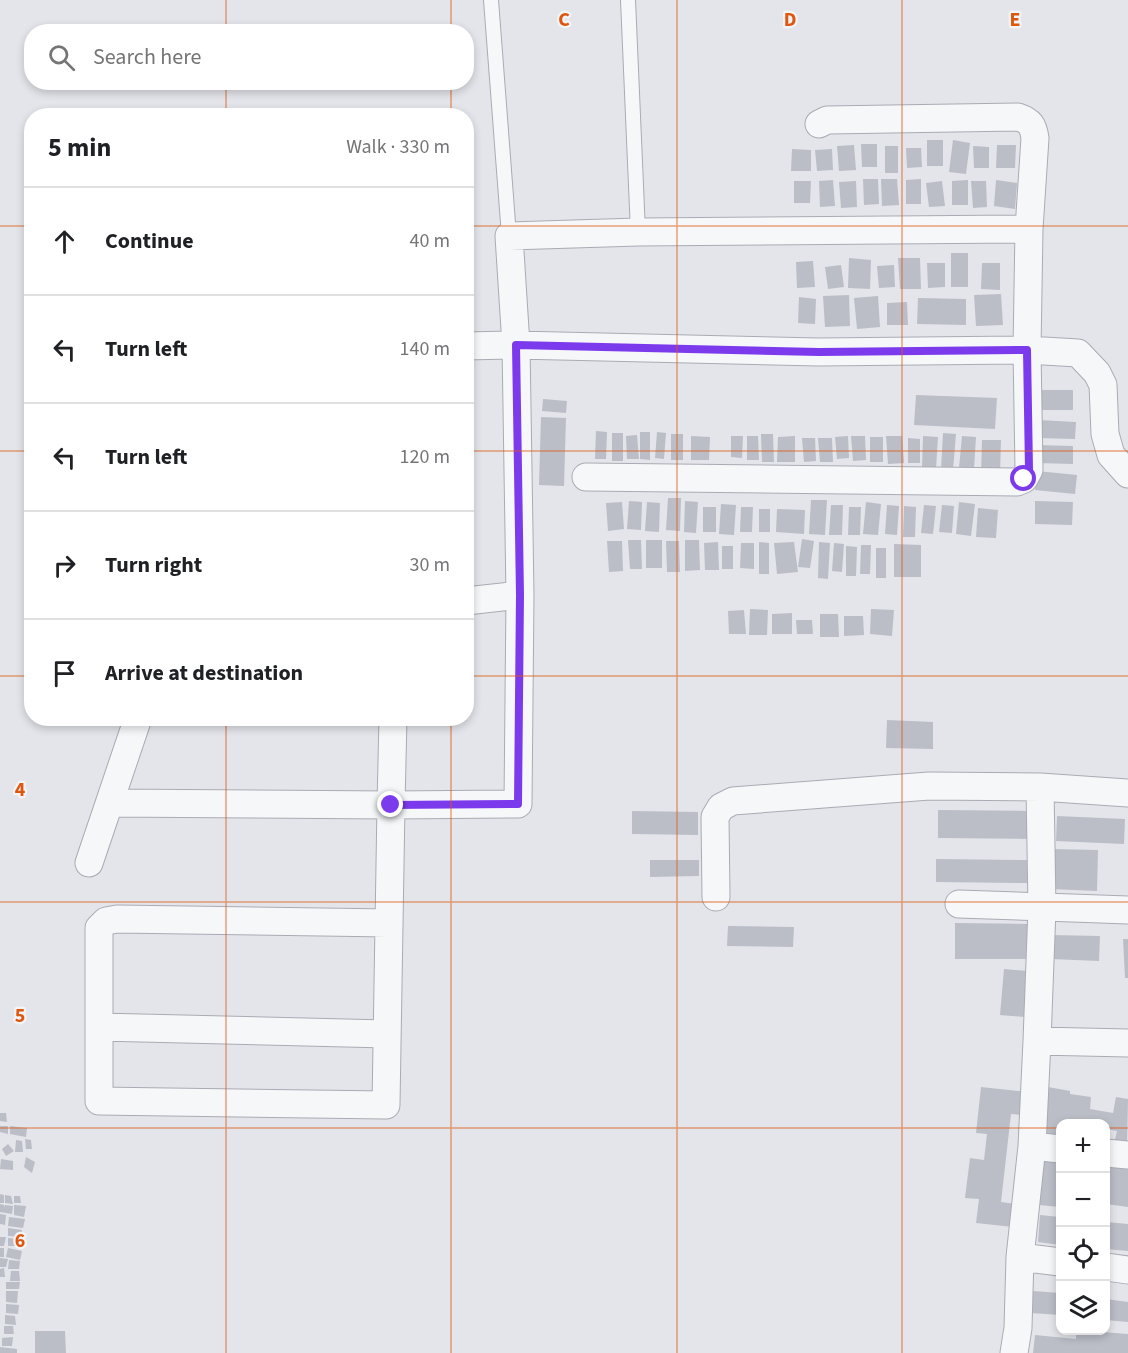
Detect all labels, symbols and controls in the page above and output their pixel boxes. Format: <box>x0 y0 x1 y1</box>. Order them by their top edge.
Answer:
text: C <box>558 6 570 34</box>
text: D <box>784 6 796 34</box>
text: E <box>1010 6 1020 34</box>
search box <box>24 24 474 90</box>
icon: search <box>45 41 78 74</box>
text: Search here <box>93 41 201 73</box>
text: 5 min <box>48 129 111 166</box>
text: Walk · 330 m <box>346 133 450 161</box>
icon: ahead <box>48 225 81 258</box>
text: Continue <box>105 225 194 257</box>
text: 40 m <box>410 227 450 255</box>
icon: left <box>48 333 81 366</box>
text: Turn left <box>105 333 187 365</box>
text: 140 m <box>400 335 450 363</box>
icon: left <box>48 441 81 474</box>
text: Turn left <box>105 441 187 473</box>
text: 120 m <box>400 443 450 471</box>
route start <box>1010 465 1036 491</box>
icon: right <box>48 549 81 582</box>
text: Turn right <box>105 549 202 581</box>
text: 30 m <box>410 551 450 579</box>
icon: arrive <box>48 657 81 690</box>
text: Arrive at destination <box>105 657 303 689</box>
text: 4 <box>15 776 26 804</box>
route end <box>377 791 403 817</box>
text: 5 <box>15 1002 25 1030</box>
map controls <box>1056 1119 1110 1335</box>
button: + <box>1056 1119 1110 1173</box>
button: − <box>1056 1173 1110 1227</box>
text: 6 <box>15 1227 25 1255</box>
button: locate <box>1056 1227 1110 1281</box>
button: layers <box>1056 1281 1110 1335</box>

